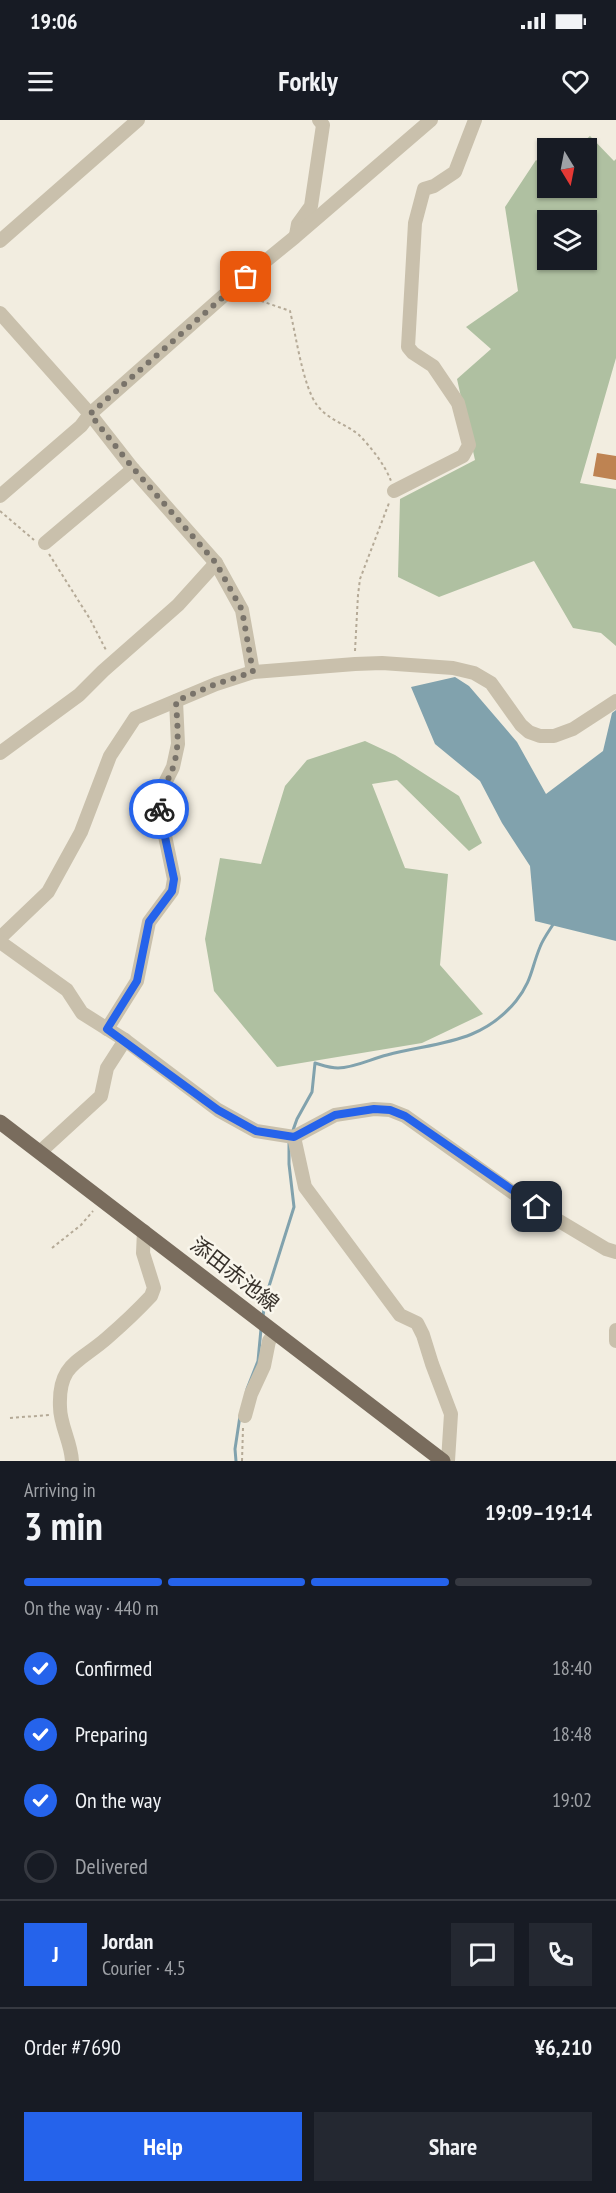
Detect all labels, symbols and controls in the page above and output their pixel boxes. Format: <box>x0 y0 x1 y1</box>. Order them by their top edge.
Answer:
text: 19:06 <box>30 7 78 35</box>
text: Forkly <box>278 64 338 98</box>
icon: menu <box>24 65 57 98</box>
icon: heart <box>559 65 592 98</box>
north arrow <box>537 138 597 198</box>
map controls <box>537 138 597 270</box>
button: layers <box>537 210 597 270</box>
pin <box>220 251 271 302</box>
icon: bag <box>229 260 262 293</box>
courier <box>129 779 189 839</box>
icon: bike <box>143 793 176 826</box>
pin <box>511 1181 562 1232</box>
icon: home <box>520 1190 553 1223</box>
street label: 添田赤池線 <box>185 1231 285 1317</box>
text: Arriving in <box>24 1477 96 1503</box>
text: 19:09–19:14 <box>485 1498 592 1526</box>
text: 3 min <box>24 1500 103 1551</box>
text: On the way · 440 m <box>24 1595 159 1621</box>
icon: check <box>24 1652 57 1685</box>
text: Confirmed <box>75 1654 152 1682</box>
text: 18:40 <box>552 1655 592 1681</box>
icon: check <box>24 1718 57 1751</box>
text: Preparing <box>75 1720 148 1748</box>
text: 18:48 <box>552 1721 592 1747</box>
icon: check <box>24 1784 57 1817</box>
text: On the way <box>75 1786 161 1814</box>
text: 19:02 <box>552 1787 592 1813</box>
text: Delivered <box>75 1852 148 1880</box>
button: chat <box>451 1923 514 1986</box>
button: phone <box>529 1923 592 1986</box>
text: Jordan <box>102 1927 153 1955</box>
text: J <box>52 1940 59 1968</box>
text: Courier · 4.5 <box>102 1955 186 1981</box>
text: Order #7690 <box>24 2033 121 2061</box>
text: ¥6,210 <box>535 2033 592 2061</box>
button: Help <box>24 2112 302 2181</box>
button: Share <box>314 2112 592 2181</box>

